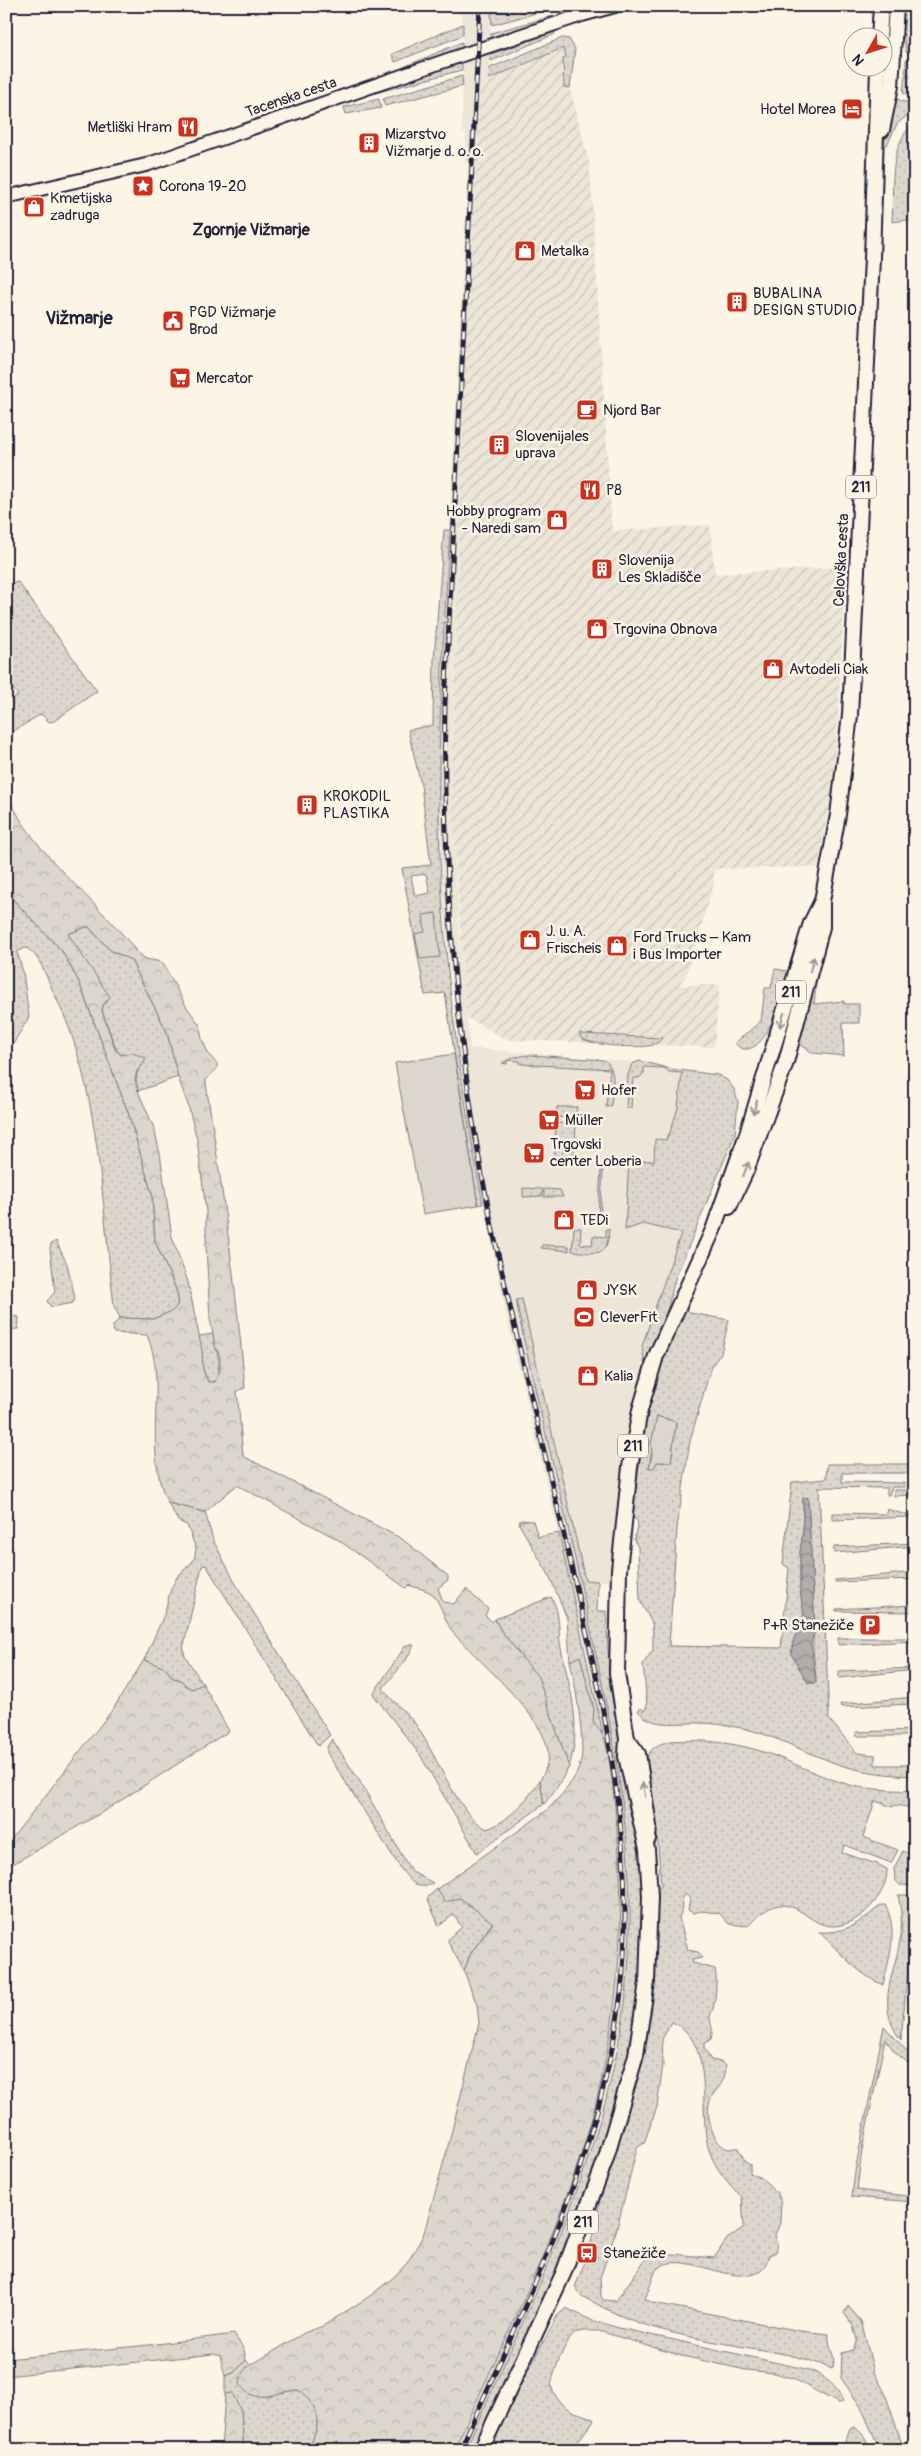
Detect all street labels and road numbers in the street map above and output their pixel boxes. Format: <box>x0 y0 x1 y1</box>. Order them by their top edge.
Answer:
street label: Tacenska cesta <box>243 73 339 122</box>
road number: 211 <box>846 476 876 498</box>
street label: Celovška cesta <box>830 513 853 607</box>
road number: 211 <box>776 980 806 1004</box>
road number: 211 <box>618 1434 648 1458</box>
road number: 211 <box>568 2210 598 2234</box>

